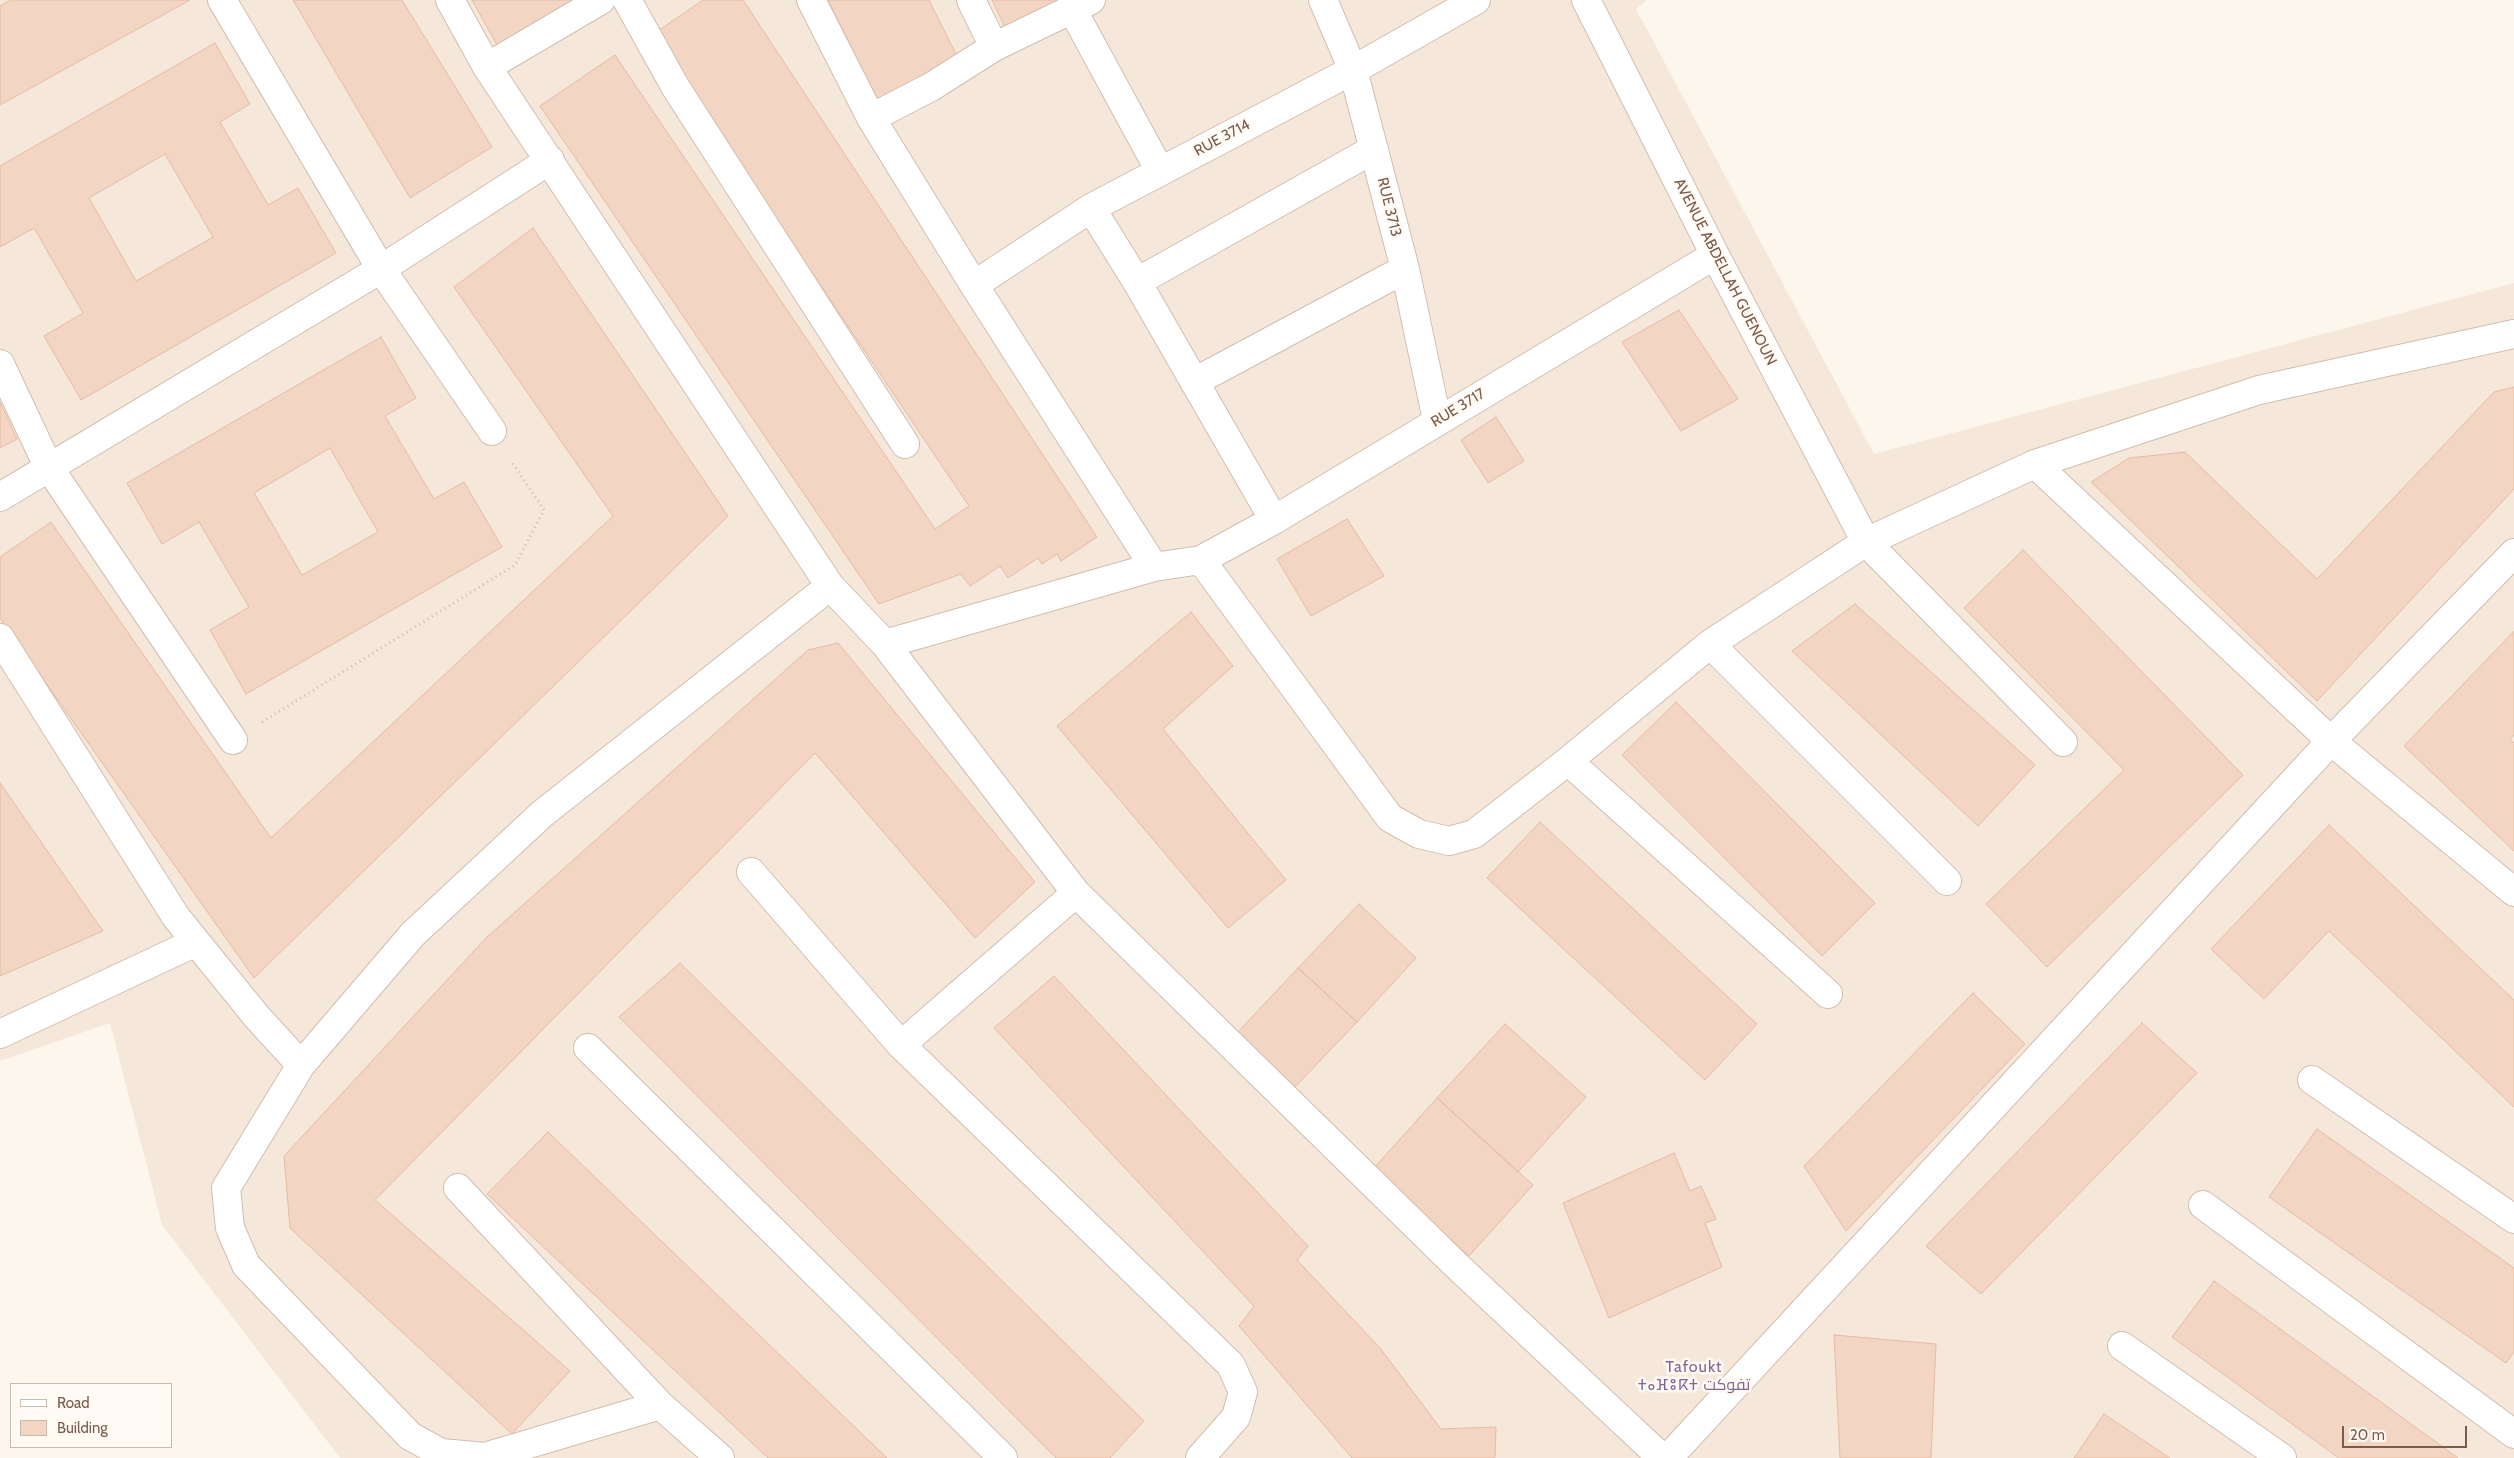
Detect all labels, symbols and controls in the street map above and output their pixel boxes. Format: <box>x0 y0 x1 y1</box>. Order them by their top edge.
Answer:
street label: RUE 3714 <box>1191 116 1253 160</box>
street label: AVENUE ABDELLAH GUENOUN <box>1670 175 1780 369</box>
street label: RUE 3713 <box>1373 176 1405 238</box>
street label: RUE 3717 <box>1428 385 1488 431</box>
district label: Tafoukt ⵜⴰⴼⵓⴽⵜ تفوكت <box>1641 1357 1747 1395</box>
legend <box>10 1383 172 1448</box>
text: Road <box>57 1394 90 1412</box>
scale bar <box>2344 1416 2469 1448</box>
text: Building <box>57 1419 108 1437</box>
text: 20 m <box>2350 1426 2385 1444</box>

